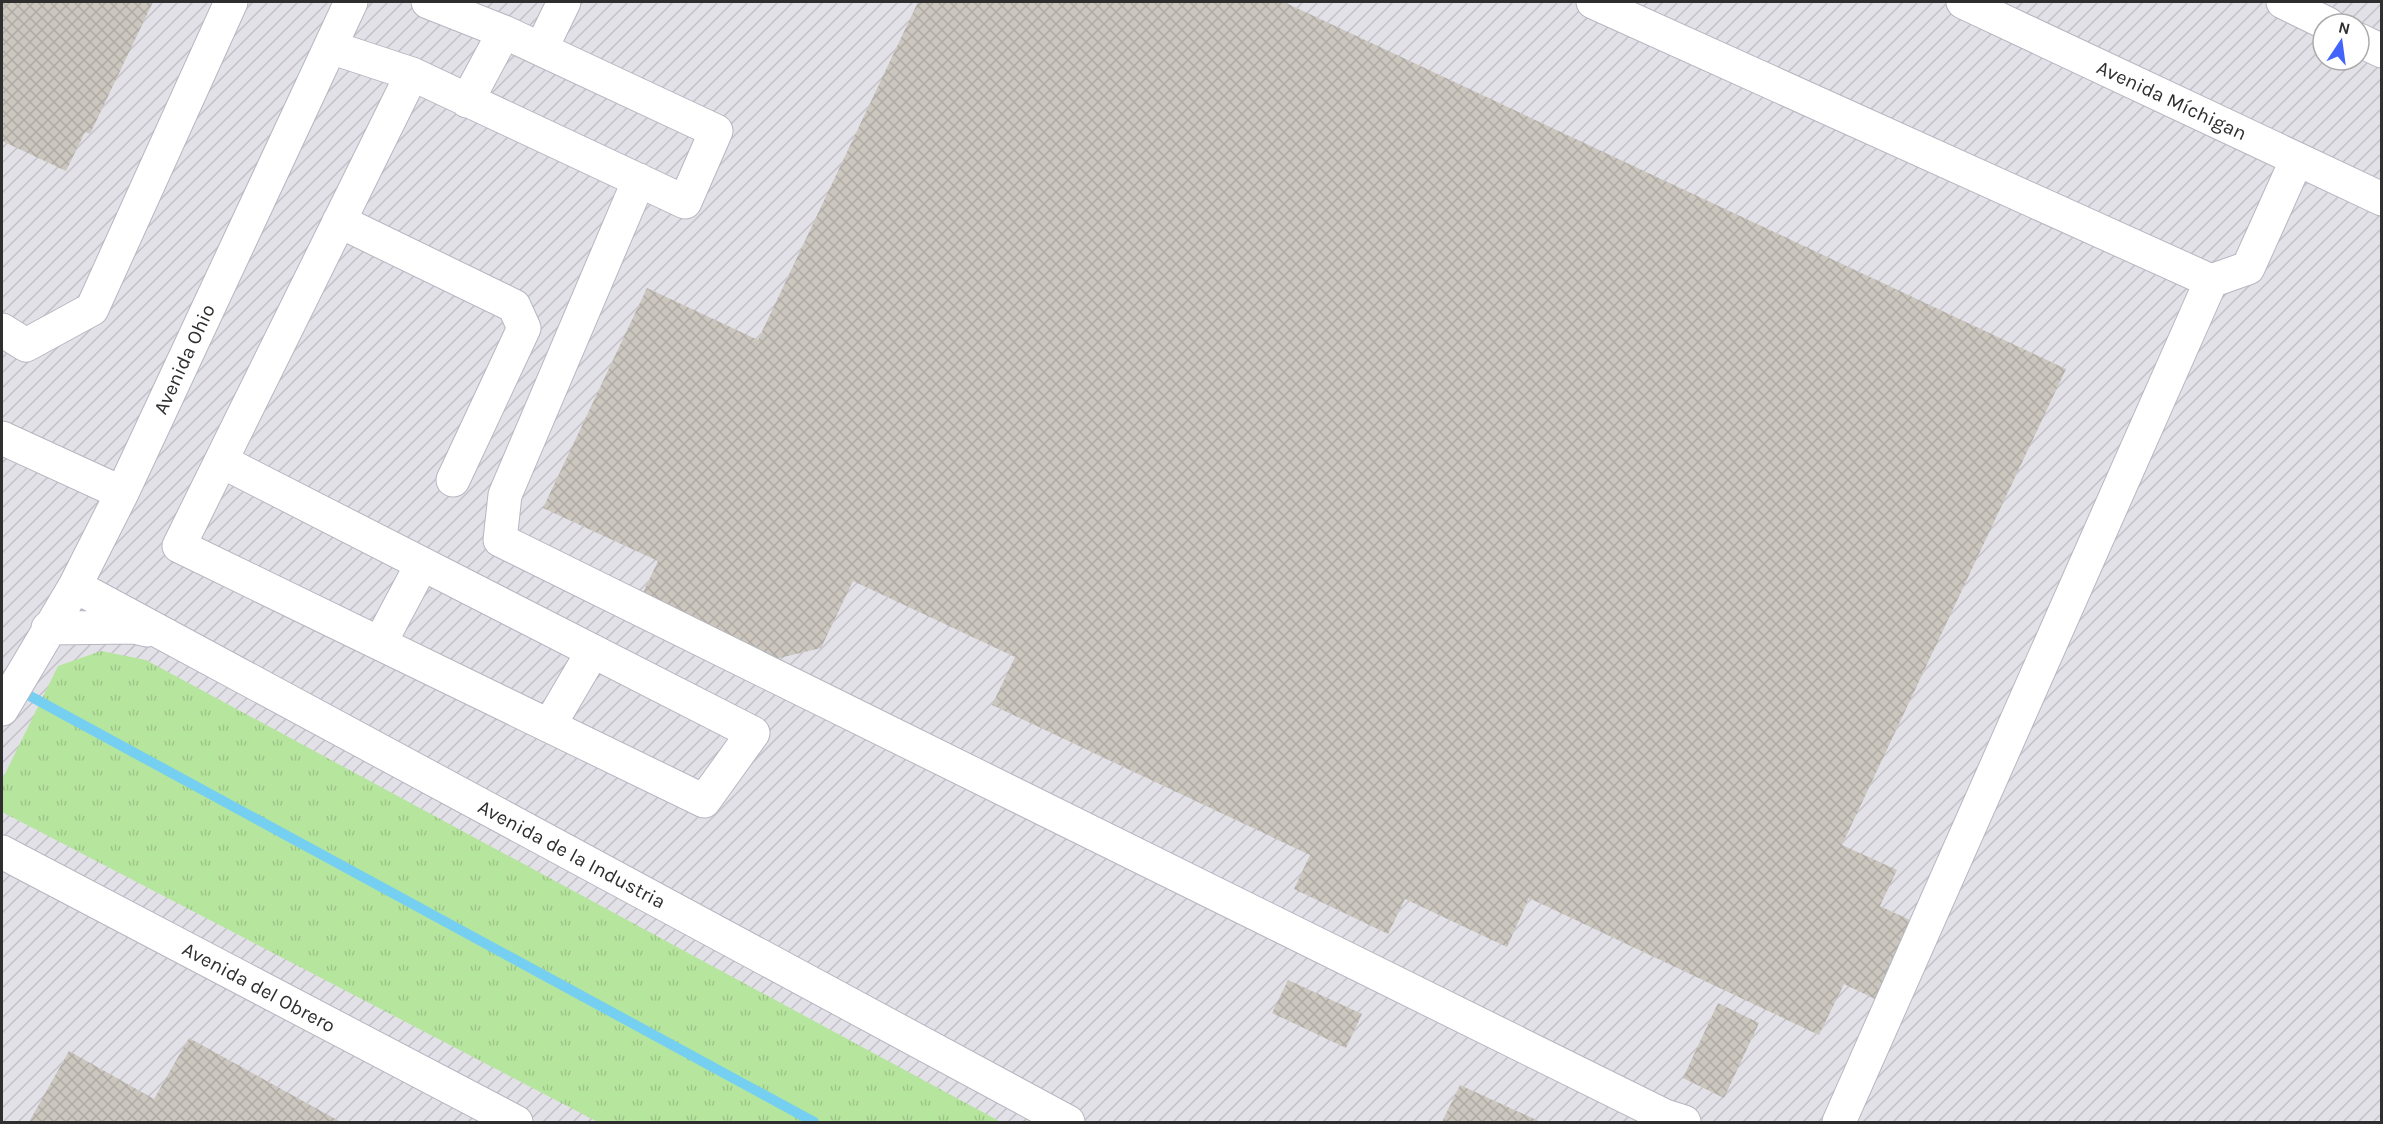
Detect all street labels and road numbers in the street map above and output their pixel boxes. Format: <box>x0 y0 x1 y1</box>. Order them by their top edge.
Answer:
street label: Avenida Míchigan <box>2093 56 2250 145</box>
street label: Avenida Ohio <box>149 300 220 418</box>
street label: Avenida de la Industria <box>474 795 669 914</box>
street label: Avenida del Obrero <box>178 937 339 1037</box>

